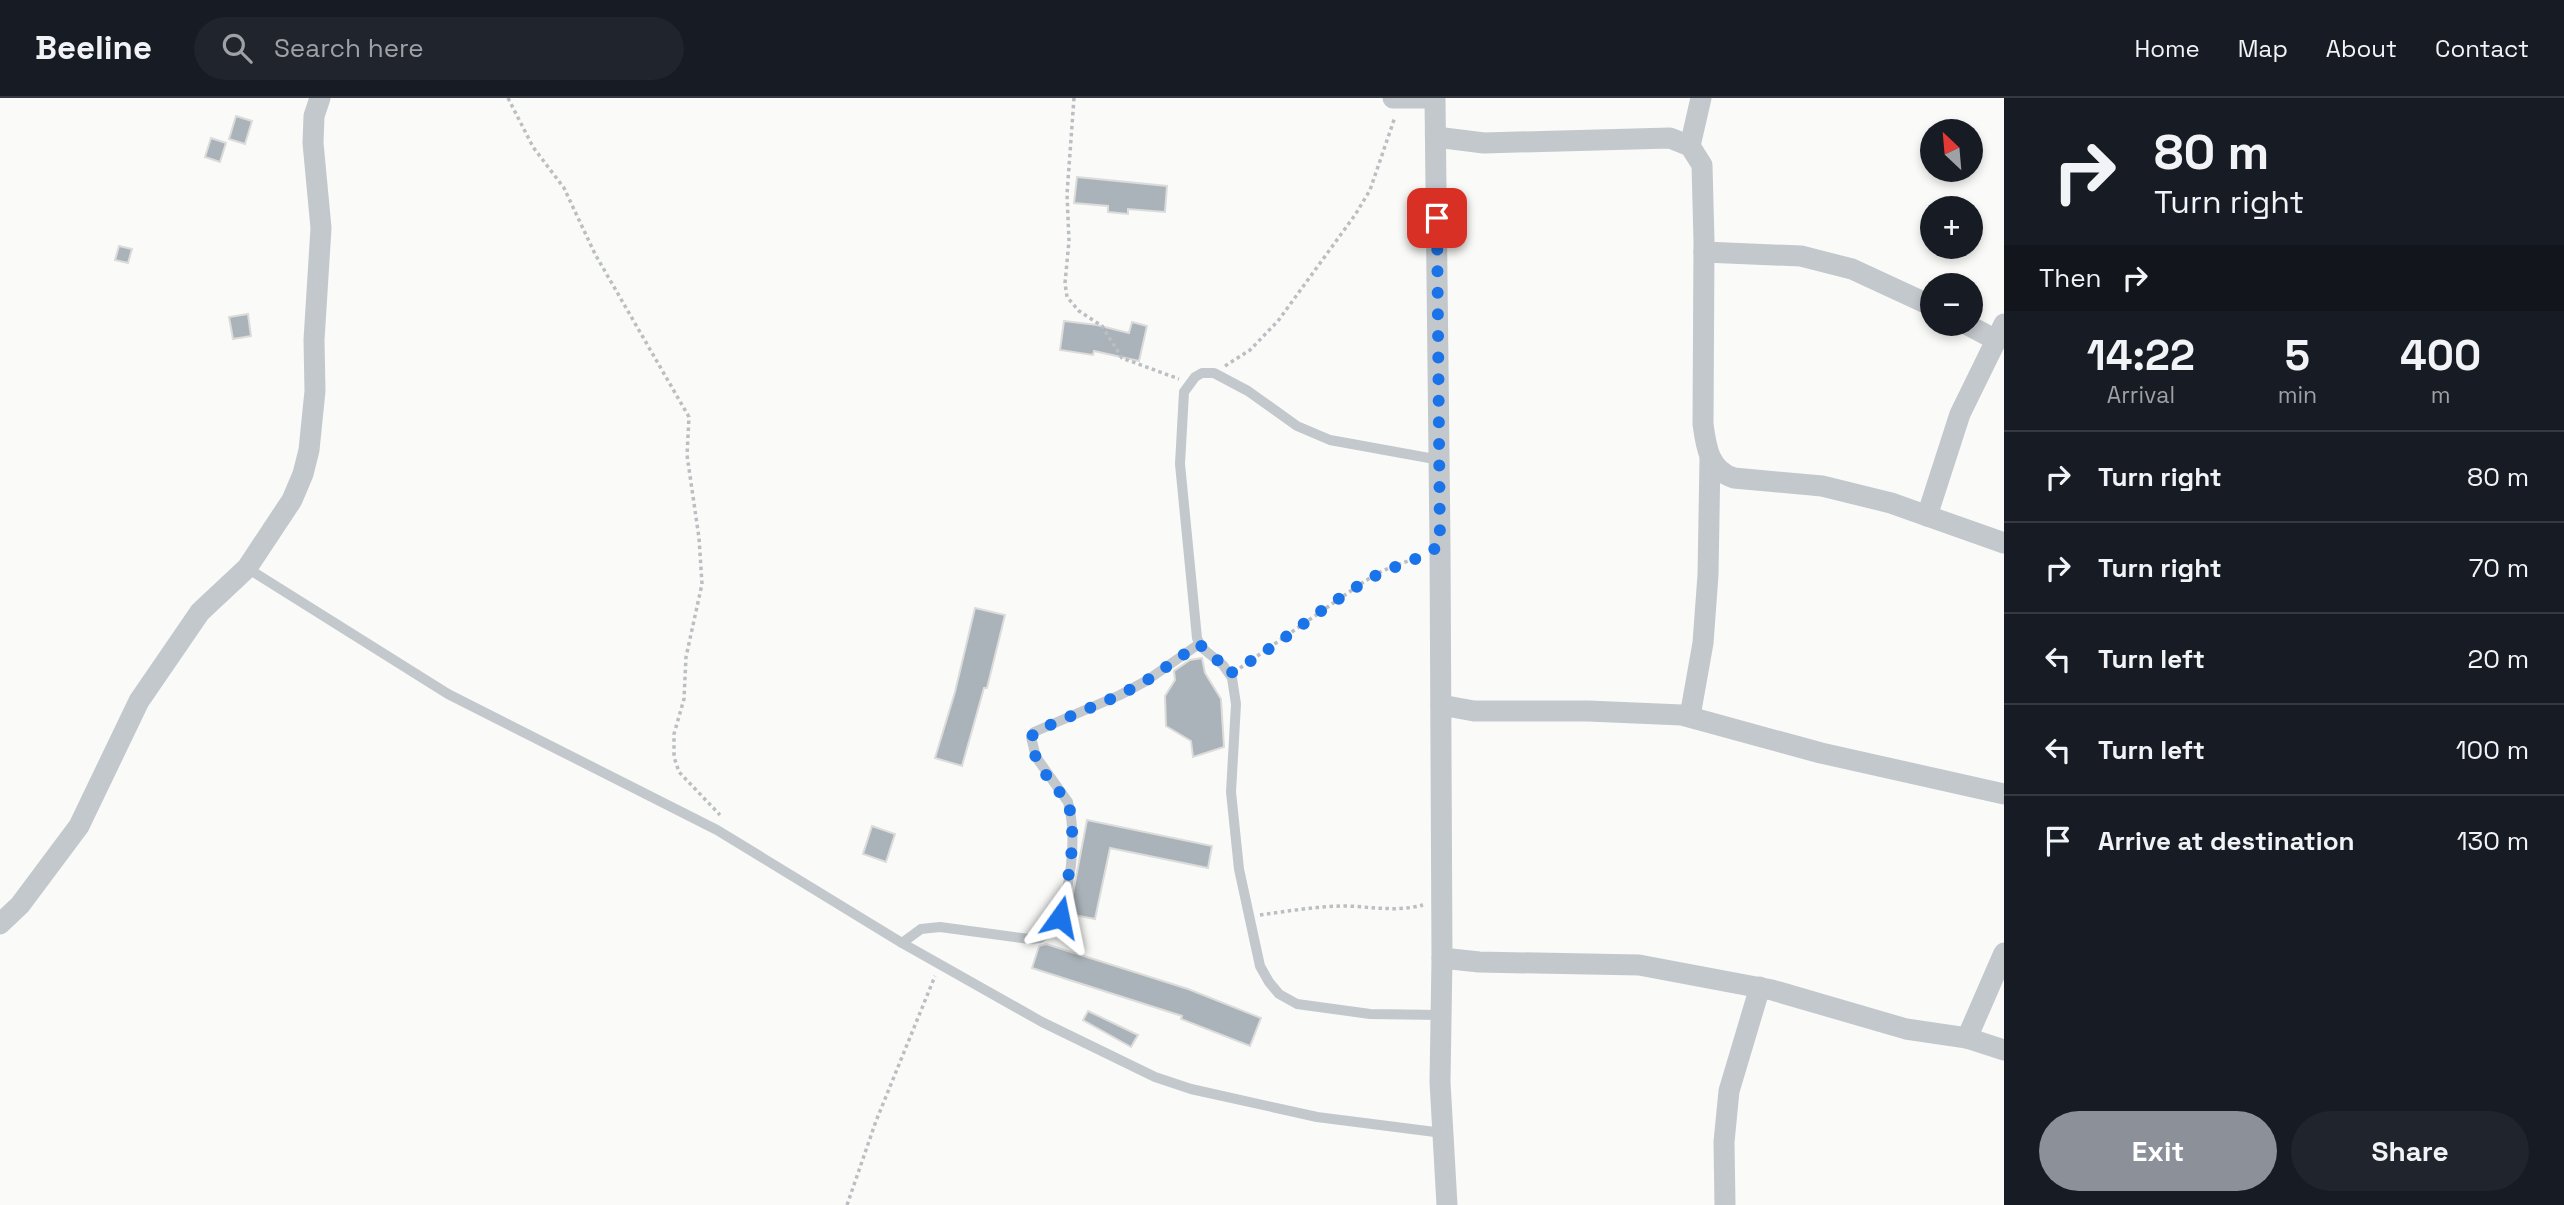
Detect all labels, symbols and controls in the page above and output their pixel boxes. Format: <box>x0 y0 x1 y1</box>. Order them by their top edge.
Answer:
search box <box>194 17 684 80</box>
text: Beeline <box>35 27 152 69</box>
icon: search <box>218 29 256 67</box>
text: Search here <box>274 31 424 65</box>
text: Home <box>2134 33 2200 64</box>
text: Map <box>2238 33 2288 64</box>
text: About <box>2326 33 2397 64</box>
text: Contact <box>2435 33 2529 64</box>
north arrow <box>1920 119 1983 182</box>
map controls <box>1920 119 1983 336</box>
text: 80 m <box>2154 121 2269 183</box>
icon: right <box>2039 126 2130 217</box>
text: Turn right <box>2154 182 2304 222</box>
pin <box>1407 188 1467 248</box>
button: + <box>1920 196 1983 259</box>
icon: arrive <box>1418 199 1456 237</box>
icon: right <box>2116 259 2154 297</box>
text: Then <box>2039 261 2102 295</box>
button: − <box>1920 273 1983 336</box>
text: 14:22 <box>2087 329 2195 382</box>
text: 5 <box>2285 329 2310 382</box>
text: 400 <box>2400 329 2481 382</box>
text: Arrival <box>2107 380 2175 410</box>
text: min <box>2278 380 2317 410</box>
text: m <box>2431 380 2450 410</box>
icon: right <box>2039 458 2077 496</box>
text: Turn right <box>2098 460 2222 494</box>
text: 80 m <box>2467 460 2529 494</box>
icon: right <box>2039 549 2077 587</box>
text: Turn right <box>2098 551 2222 585</box>
text: 70 m <box>2469 551 2529 585</box>
icon: left <box>2039 640 2077 678</box>
text: Turn left <box>2098 642 2205 676</box>
text: 20 m <box>2468 642 2529 676</box>
icon: left <box>2039 731 2077 769</box>
text: Turn left <box>2098 733 2205 767</box>
text: 100 m <box>2456 733 2529 767</box>
icon: arrive <box>2039 822 2077 860</box>
text: Arrive at destination <box>2098 824 2355 858</box>
text: 130 m <box>2457 824 2529 858</box>
position arrow <box>1023 880 1097 954</box>
button: Exit <box>2039 1111 2277 1191</box>
button: Share <box>2291 1111 2529 1191</box>

